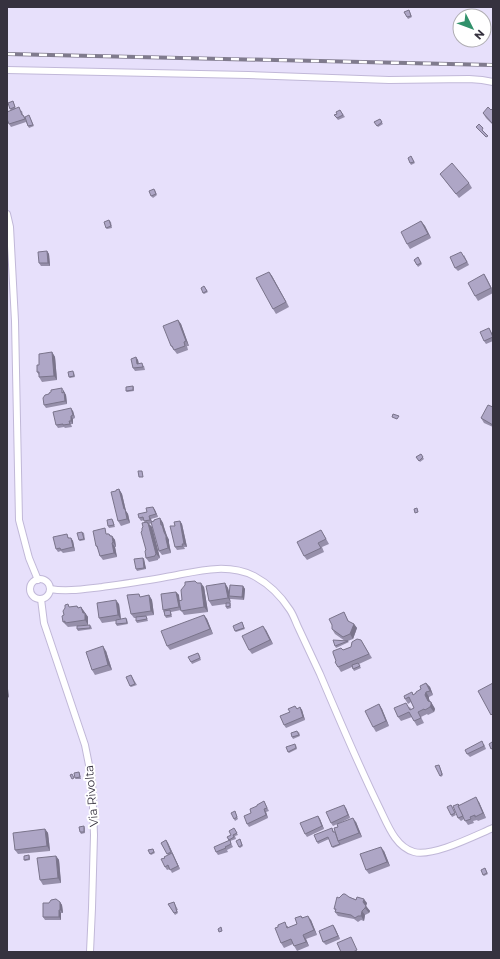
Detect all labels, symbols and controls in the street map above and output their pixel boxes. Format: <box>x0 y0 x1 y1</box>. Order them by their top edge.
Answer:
north arrow <box>452 8 492 48</box>
text: N <box>471 27 488 43</box>
street label: Via Rivolta <box>81 764 101 828</box>

